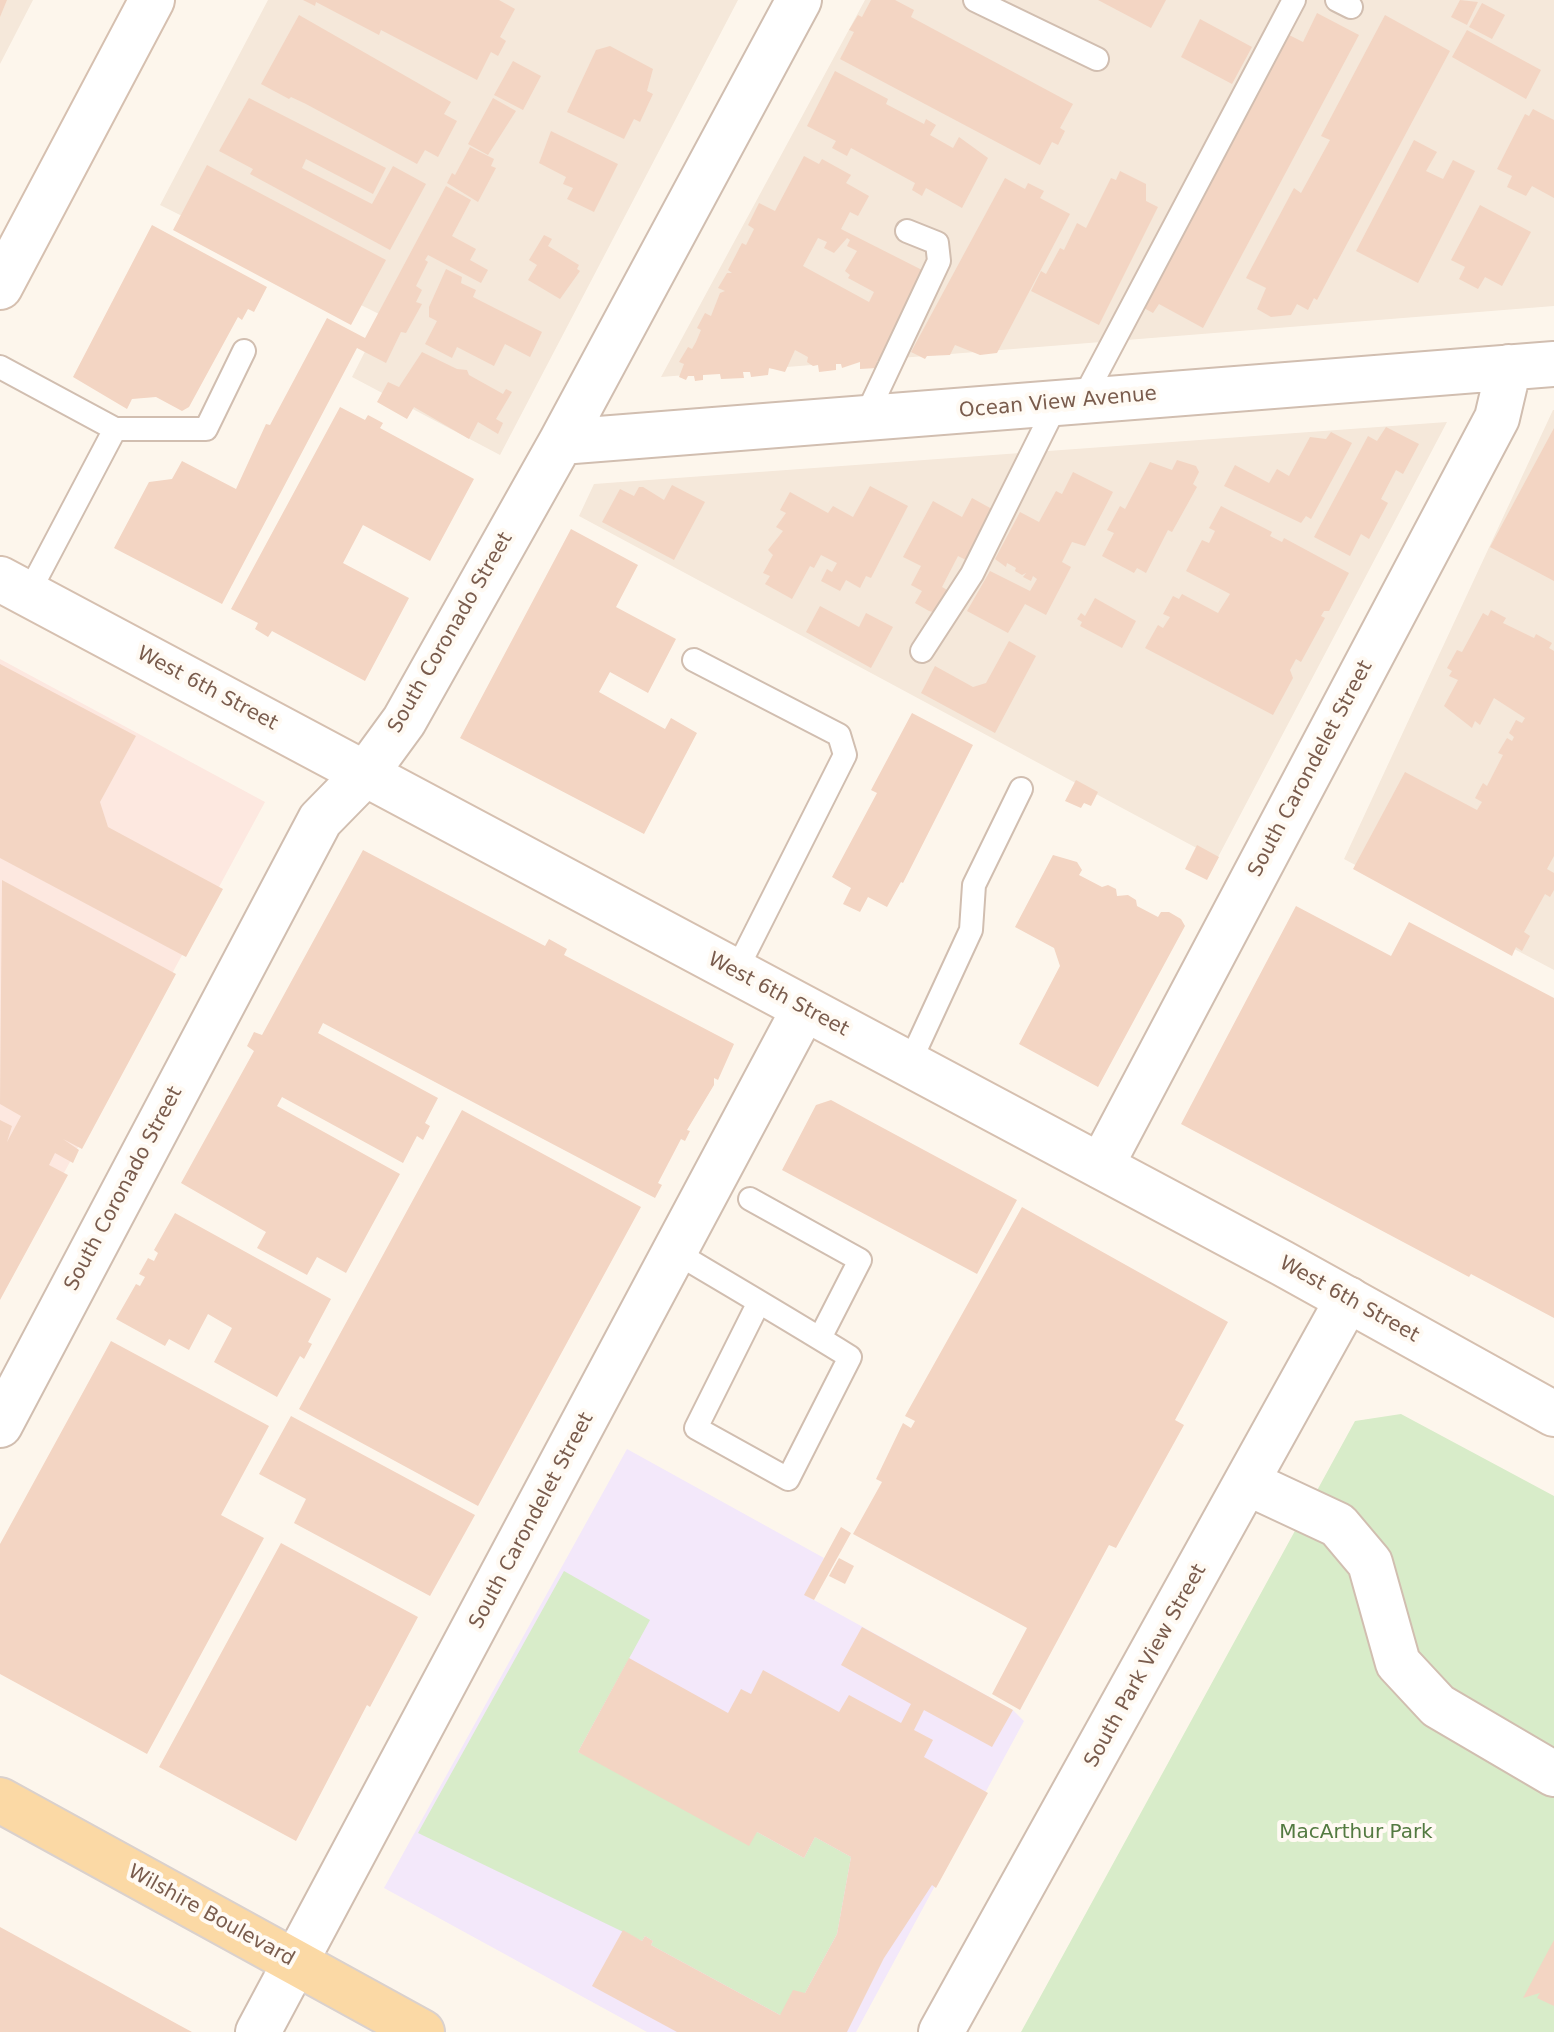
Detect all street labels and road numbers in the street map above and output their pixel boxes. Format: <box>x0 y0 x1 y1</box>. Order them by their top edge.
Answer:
street label: Ocean View Avenue <box>958 382 1158 424</box>
street label: South Coronado Street <box>384 528 518 738</box>
street label: West 6th Street <box>133 642 281 736</box>
street label: South Carondelet Street <box>1244 657 1378 881</box>
street label: West 6th Street <box>704 948 852 1042</box>
street label: South Coronado Street <box>60 1083 188 1295</box>
street label: West 6th Street <box>1275 1252 1423 1348</box>
street label: South Carondelet Street <box>465 1409 599 1633</box>
street label: South Park View Street <box>1080 1560 1212 1772</box>
street label: Wilshire Boulevard <box>124 1860 298 1972</box>

